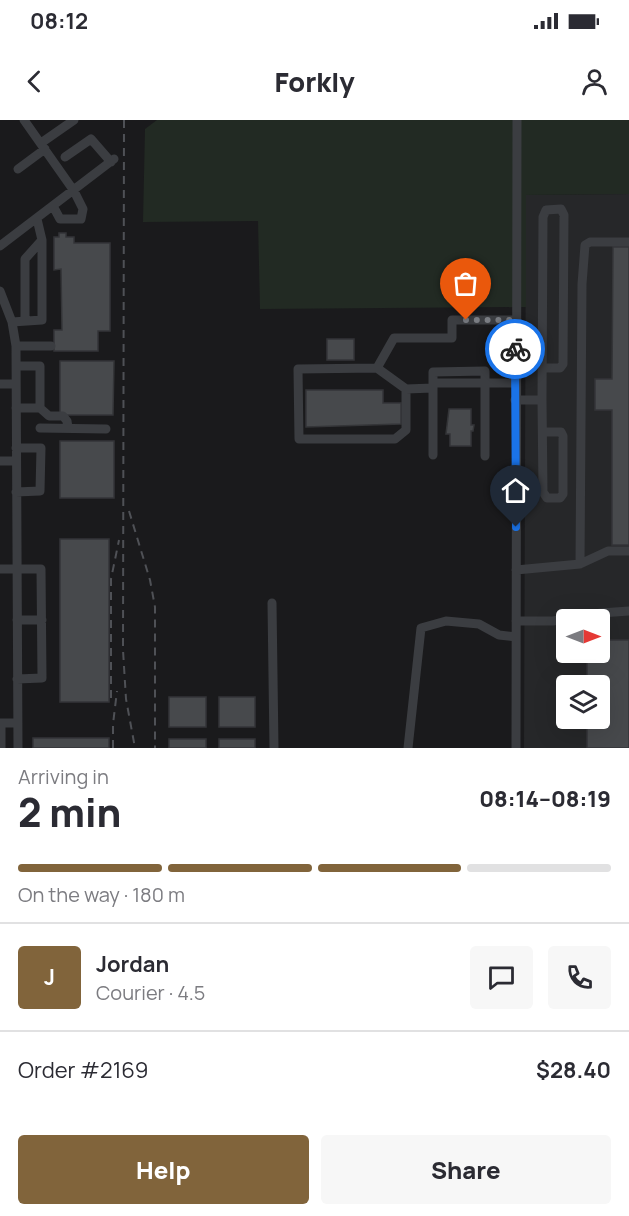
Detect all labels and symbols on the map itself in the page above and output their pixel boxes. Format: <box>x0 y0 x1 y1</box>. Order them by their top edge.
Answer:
pin <box>440 258 491 320</box>
courier <box>485 319 545 379</box>
pin <box>490 465 541 527</box>
north arrow <box>556 609 610 663</box>

